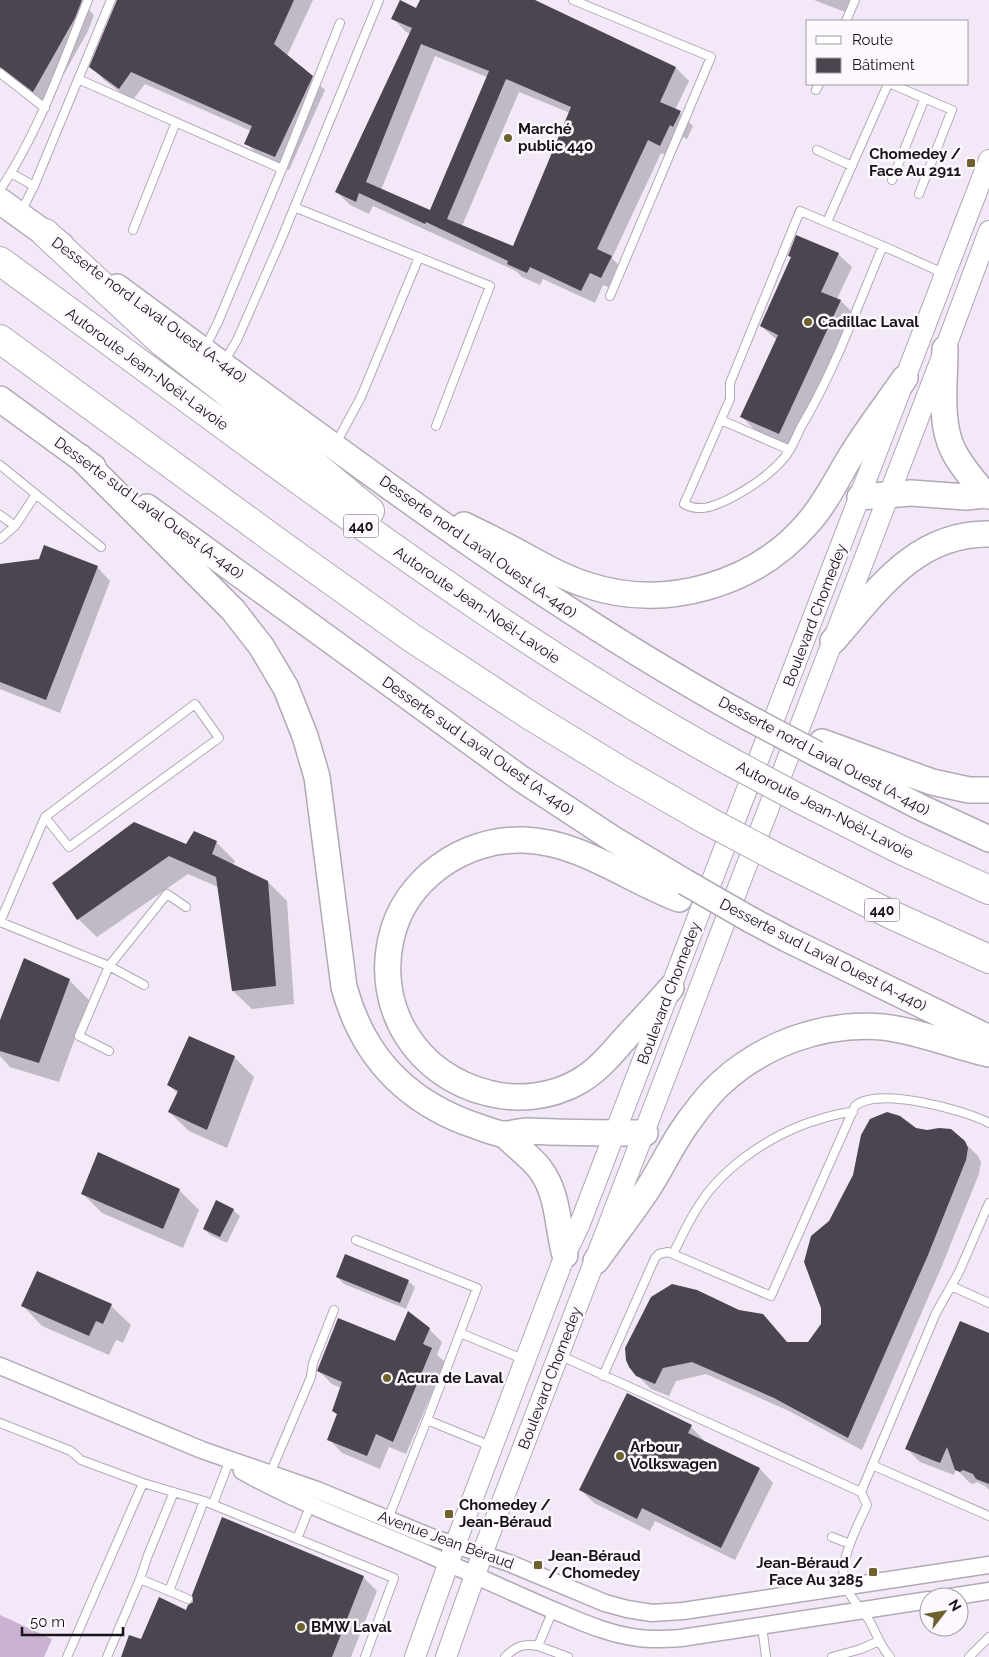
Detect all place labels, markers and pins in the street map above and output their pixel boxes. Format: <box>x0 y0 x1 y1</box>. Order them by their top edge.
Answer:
place label: Marché public 440 <box>518 120 593 155</box>
marker: Marché public 440 <box>502 132 514 144</box>
place label: Chomedey / Face Au 2911 <box>869 145 962 180</box>
marker: Chomedey / Face Au 2911 <box>965 157 977 169</box>
place label: Cadillac Laval <box>818 313 919 331</box>
marker: Cadillac Laval <box>802 316 814 328</box>
place label: Acura de Laval <box>397 1369 504 1387</box>
marker: Acura de Laval <box>381 1372 393 1384</box>
place label: Arbour Volkswagen <box>630 1438 717 1473</box>
marker: Arbour Volkswagen <box>614 1450 626 1462</box>
place label: Chomedey / Jean-Béraud <box>459 1496 552 1531</box>
marker: Chomedey / Jean-Béraud <box>443 1508 455 1520</box>
place label: Jean-Béraud / Chomedey <box>548 1547 641 1582</box>
place label: Jean-Béraud / Face Au 3285 <box>756 1554 864 1589</box>
marker: Jean-Béraud / Chomedey <box>532 1559 544 1571</box>
marker: Jean-Béraud / Face Au 3285 <box>867 1566 879 1578</box>
place label: BMW Laval <box>311 1618 392 1636</box>
marker: BMW Laval <box>295 1621 307 1633</box>

